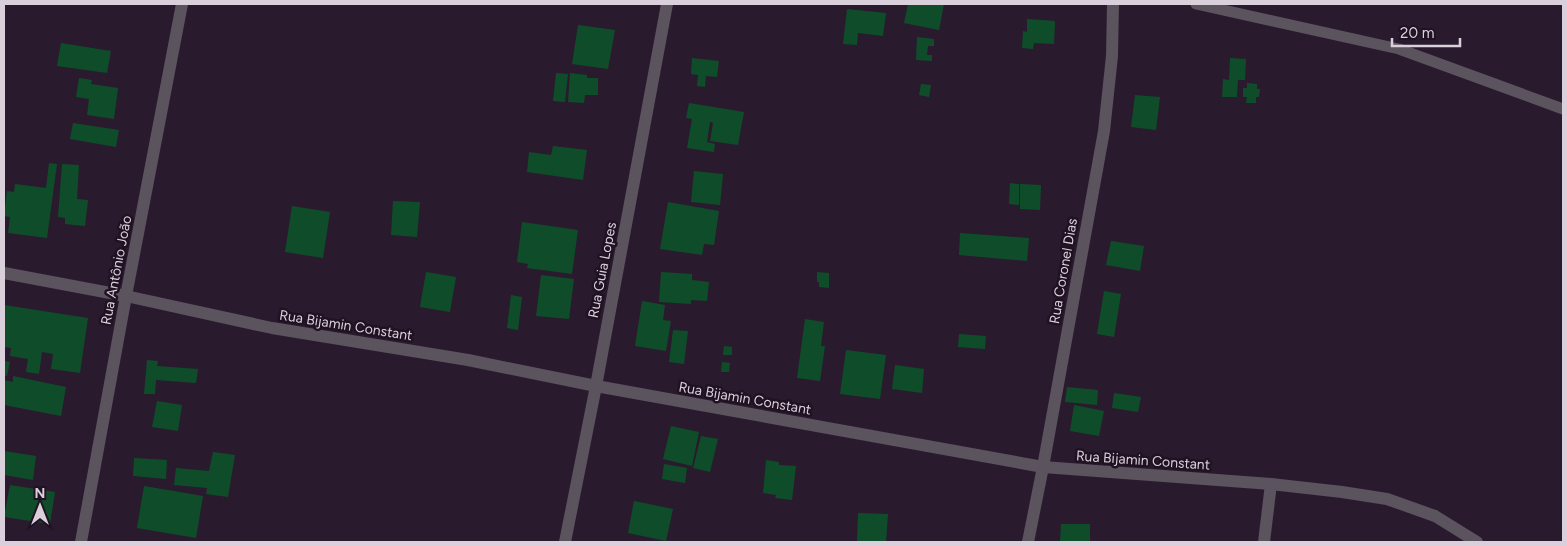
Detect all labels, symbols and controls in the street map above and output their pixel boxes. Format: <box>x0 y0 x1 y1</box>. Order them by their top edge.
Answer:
scale bar <box>1392 15 1460 47</box>
text: 20 m <box>1400 24 1434 42</box>
street label: Rua Antônio João <box>98 214 135 326</box>
street label: Rua Coronel Dias <box>1046 217 1081 325</box>
street label: Rua Guia Lopes <box>585 221 620 319</box>
street label: Rua Bijamin Constant <box>278 307 414 344</box>
street label: Rua Bijamin Constant <box>677 378 813 419</box>
street label: Rua Bijamin Constant <box>1075 447 1211 474</box>
north arrow <box>15 481 65 531</box>
text: N <box>35 485 45 502</box>

